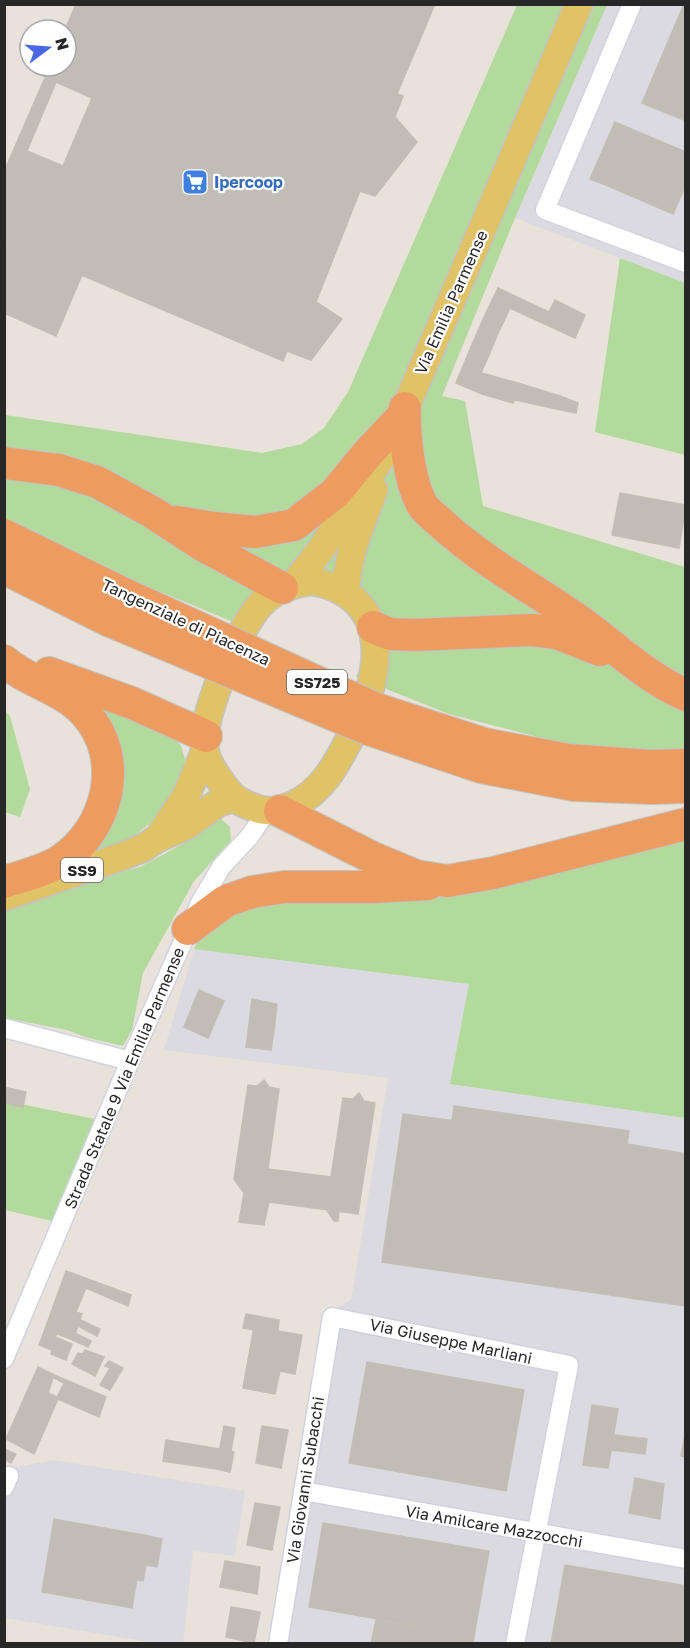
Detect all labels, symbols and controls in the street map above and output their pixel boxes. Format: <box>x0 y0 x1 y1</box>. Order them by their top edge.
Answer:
north arrow <box>18 18 78 78</box>
text: N <box>51 35 74 52</box>
supermarket icon: Ipercoop <box>180 167 210 197</box>
place label: Ipercoop <box>214 172 283 192</box>
street label: Via Emilia Parmense <box>410 227 492 377</box>
street label: Tangenziale di Piacenza <box>99 574 273 670</box>
road number: SS725 <box>287 670 347 694</box>
road number: SS9 <box>61 858 103 882</box>
street label: Strada Statale 9 Via Emilia Parmense <box>60 944 188 1212</box>
street label: Via Giuseppe Marliani <box>368 1314 534 1368</box>
street label: Via Giovanni Subacchi <box>282 1395 328 1565</box>
street label: Via Amilcare Mazzocchi <box>404 1501 584 1551</box>

